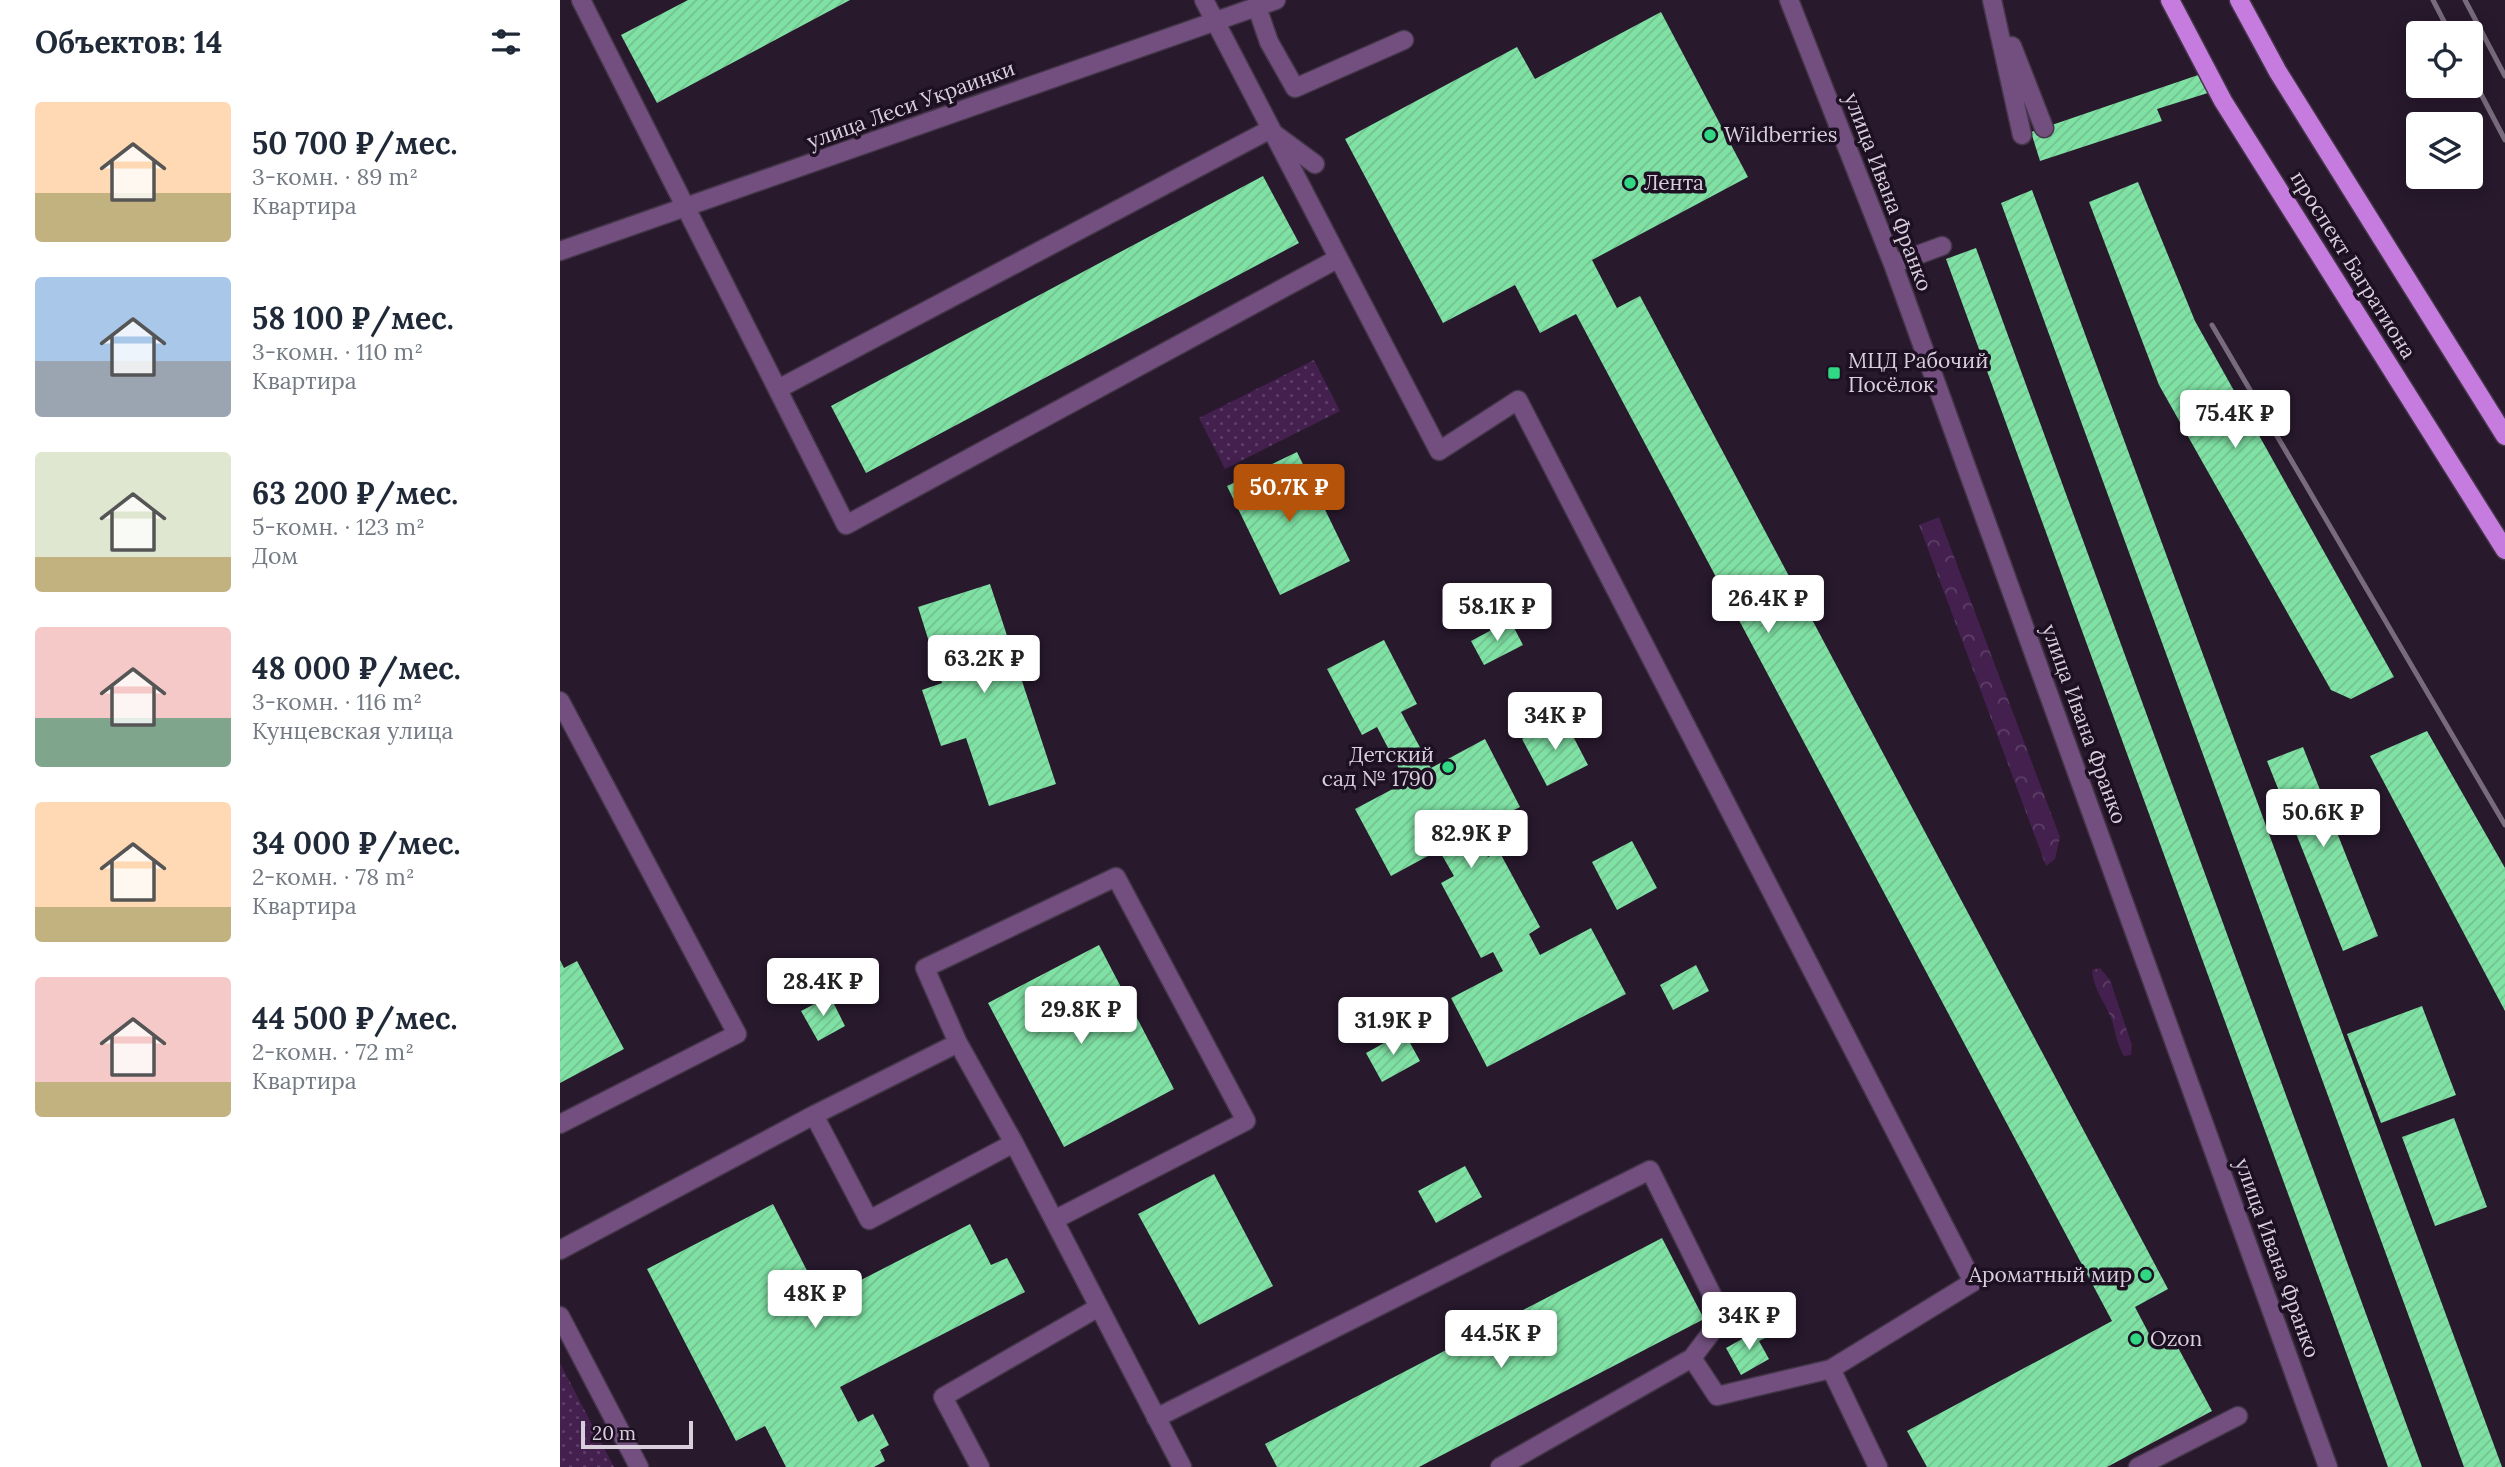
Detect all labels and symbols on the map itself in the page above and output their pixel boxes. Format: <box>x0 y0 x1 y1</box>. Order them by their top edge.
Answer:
street label: улица Леси Украинки <box>803 54 1019 155</box>
street label: улица Ивана Франко <box>1838 89 1939 295</box>
place label: Wildberries <box>1724 121 1838 148</box>
marker: Wildberries <box>1702 127 1718 143</box>
street label: проспект Багратиона <box>2285 166 2422 364</box>
place label: Лента <box>1644 169 1704 196</box>
marker: Лента <box>1622 175 1638 191</box>
place label: МЦД Рабочий Посёлок <box>1848 347 1988 398</box>
marker: МЦД Рабочий Посёлок <box>1826 365 1842 381</box>
pin: 75.4K ₽ <box>2170 391 2300 450</box>
pin: 50.7K ₽ <box>1224 464 1354 524</box>
pin: 26.4K ₽ <box>1703 576 1833 635</box>
pin: 58.1K ₽ <box>1432 584 1562 643</box>
street label: улица Ивана Франко <box>2036 620 2133 827</box>
pin: 63.2K ₽ <box>919 636 1049 695</box>
pin: 34K ₽ <box>1506 692 1604 752</box>
place label: Детский сад № 1790 <box>1322 741 1434 792</box>
marker: Детский сад № 1790 <box>1440 759 1456 775</box>
pin: 50.6K ₽ <box>2258 790 2388 849</box>
pin: 82.9K ₽ <box>1406 810 1536 870</box>
pin: 28.4K ₽ <box>758 958 888 1018</box>
pin: 29.8K ₽ <box>1016 986 1146 1046</box>
pin: 31.9K ₽ <box>1328 998 1458 1057</box>
street label: улица Ивана Франко <box>2229 1154 2326 1361</box>
place label: Ароматный мир <box>1968 1261 2132 1288</box>
marker: Ароматный мир <box>2138 1267 2154 1283</box>
pin: 48K ₽ <box>766 1270 864 1330</box>
pin: 34K ₽ <box>1700 1292 1798 1352</box>
pin: 44.5K ₽ <box>1436 1310 1566 1370</box>
place label: Ozon <box>2150 1325 2203 1352</box>
marker: Ozon <box>2128 1331 2144 1347</box>
scale bar <box>581 1418 693 1450</box>

